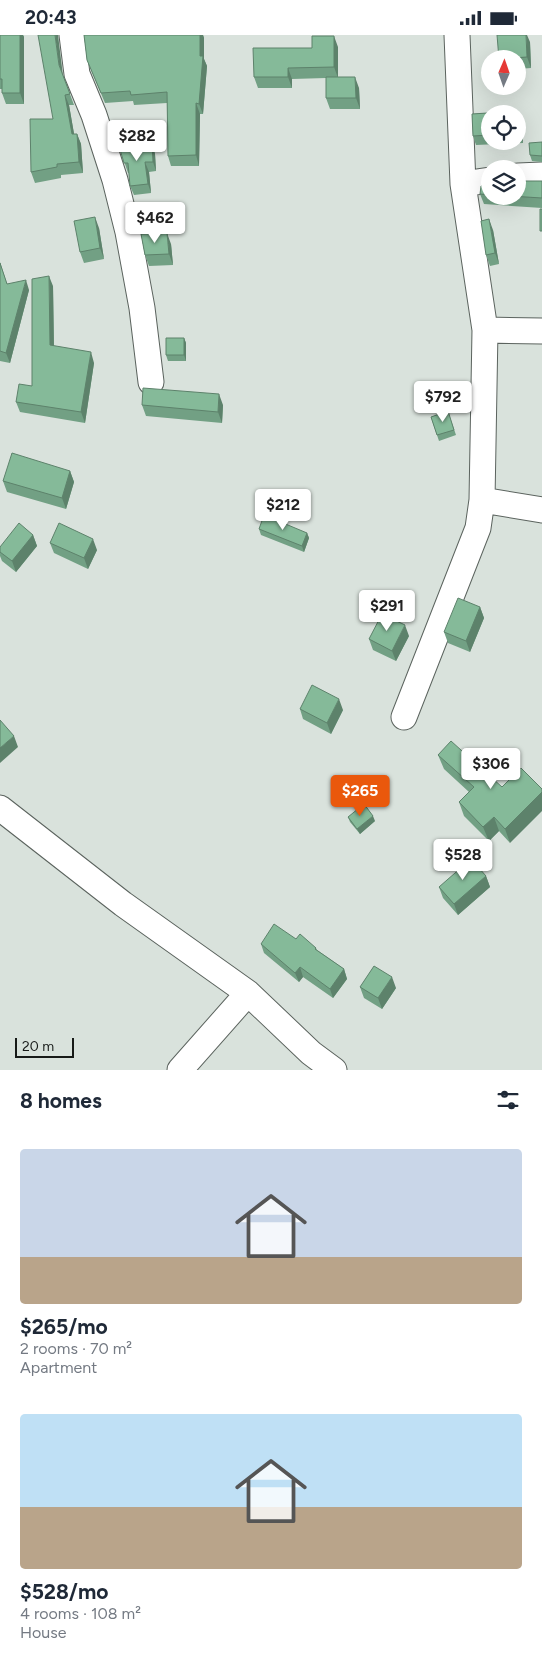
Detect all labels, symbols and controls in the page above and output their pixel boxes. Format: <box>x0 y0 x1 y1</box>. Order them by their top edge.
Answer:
text: 20:43 <box>25 6 77 29</box>
north arrow <box>481 50 526 95</box>
map controls <box>481 50 526 205</box>
button: locate <box>481 105 526 150</box>
pin: $282 <box>107 119 167 162</box>
text: $282 <box>118 126 156 145</box>
button: layers <box>481 160 526 205</box>
pin: $462 <box>125 201 185 244</box>
text: $462 <box>136 208 174 227</box>
pin: $792 <box>413 381 473 423</box>
text: $792 <box>425 387 461 406</box>
pin: $212 <box>253 489 313 531</box>
text: $212 <box>266 495 300 514</box>
pin: $291 <box>357 589 417 632</box>
text: $291 <box>370 596 404 615</box>
pin: $306 <box>461 747 521 790</box>
text: $306 <box>472 754 510 773</box>
pin: $265 <box>330 775 390 817</box>
text: $265 <box>342 781 378 800</box>
pin: $528 <box>433 839 493 881</box>
text: $528 <box>444 845 482 864</box>
scale bar <box>15 1035 74 1058</box>
text: 20 m <box>22 1038 54 1055</box>
icon: filters <box>494 1086 522 1114</box>
text: 8 homes <box>20 1088 102 1113</box>
icon: home <box>226 1181 316 1271</box>
text: $265/mo <box>20 1314 108 1339</box>
text: 2 rooms · 70 m² <box>20 1339 132 1358</box>
text: Apartment <box>20 1358 97 1377</box>
icon: home <box>226 1446 316 1536</box>
text: $528/mo <box>20 1579 108 1604</box>
text: 4 rooms · 108 m² <box>20 1604 141 1623</box>
text: House <box>20 1623 66 1642</box>

